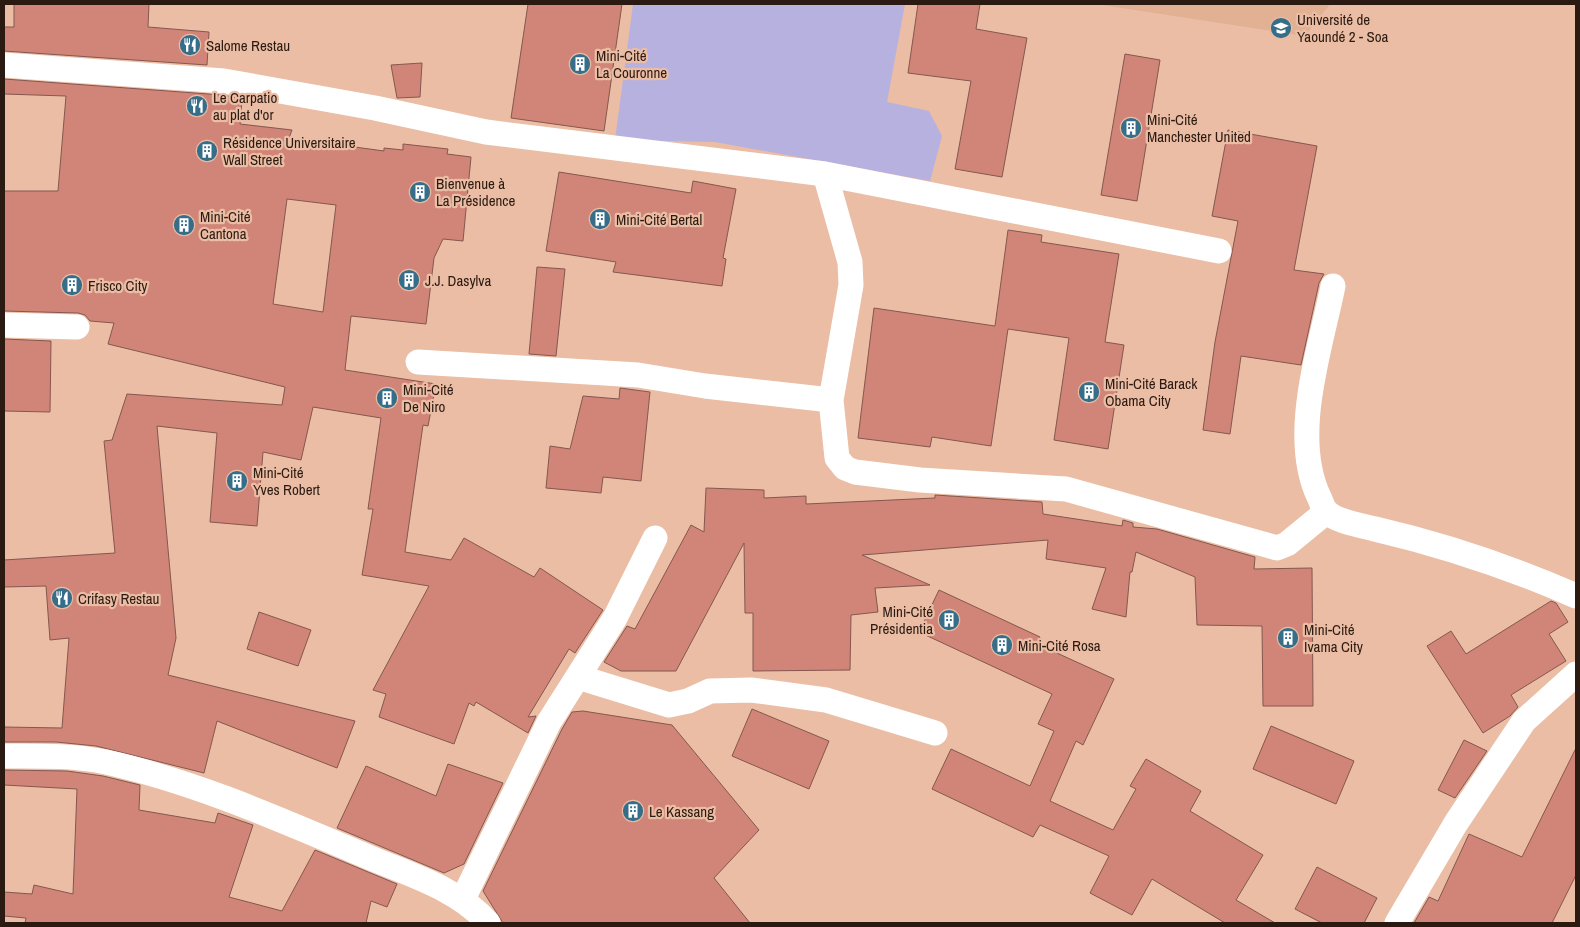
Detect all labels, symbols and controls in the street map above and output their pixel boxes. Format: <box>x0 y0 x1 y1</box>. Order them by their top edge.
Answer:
place label: Université de Yaoundé 2 - Soa <box>1297 9 1389 47</box>
school or university icon: Université de Yaoundé 2 - Soa <box>1269 16 1293 40</box>
restaurant icon: Salome Restau <box>178 33 202 57</box>
place label: Salome Restau <box>206 35 290 56</box>
place label: Mini-Cité La Couronne <box>596 45 667 83</box>
building icon: Mini-Cité La Couronne <box>568 52 592 76</box>
place label: Le Carpatio au plat d'or <box>213 87 277 125</box>
restaurant icon: Le Carpatio au plat d'or <box>185 94 209 118</box>
place label: Mini-Cité Manchester United <box>1147 109 1251 147</box>
building icon: Mini-Cité Manchester United <box>1119 116 1143 140</box>
place label: Résidence Universitaire Wall Street <box>223 132 356 170</box>
building icon: Résidence Universitaire Wall Street <box>195 139 219 163</box>
place label: Bienvenue à La Présidence <box>436 173 515 211</box>
building icon: Bienvenue à La Présidence <box>408 180 432 204</box>
place label: Mini-Cité Cantona <box>200 206 251 244</box>
building icon: Mini-Cité Bertal <box>588 207 612 231</box>
place label: Mini-Cité Bertal <box>616 209 702 230</box>
building icon: Mini-Cité Cantona <box>172 213 196 237</box>
building icon: J.J. Dasylva <box>397 268 421 292</box>
place label: J.J. Dasylva <box>425 270 491 291</box>
building icon: Frisco City <box>60 273 84 297</box>
place label: Frisco City <box>88 275 148 296</box>
place label: Mini-Cité Barack Obama City <box>1105 373 1198 411</box>
place label: Mini-Cité De Niro <box>403 379 454 417</box>
building icon: Mini-Cité Barack Obama City <box>1077 380 1101 404</box>
building icon: Mini-Cité De Niro <box>375 386 399 410</box>
place label: Mini-Cité Yves Robert <box>253 462 321 500</box>
building icon: Mini-Cité Yves Robert <box>225 469 249 493</box>
restaurant icon: Crifasy Restau <box>50 586 74 610</box>
place label: Crifasy Restau <box>78 588 159 609</box>
place label: Mini-Cité Présidentia <box>870 601 933 639</box>
building icon: Mini-Cité Présidentia <box>937 608 961 632</box>
place label: Mini-Cité Ivama City <box>1304 619 1364 657</box>
building icon: Mini-Cité Ivama City <box>1276 626 1300 650</box>
building icon: Mini-Cité Rosa <box>990 633 1014 657</box>
place label: Mini-Cité Rosa <box>1018 635 1101 656</box>
building icon: Le Kassang <box>621 799 645 823</box>
place label: Le Kassang <box>649 801 714 822</box>

